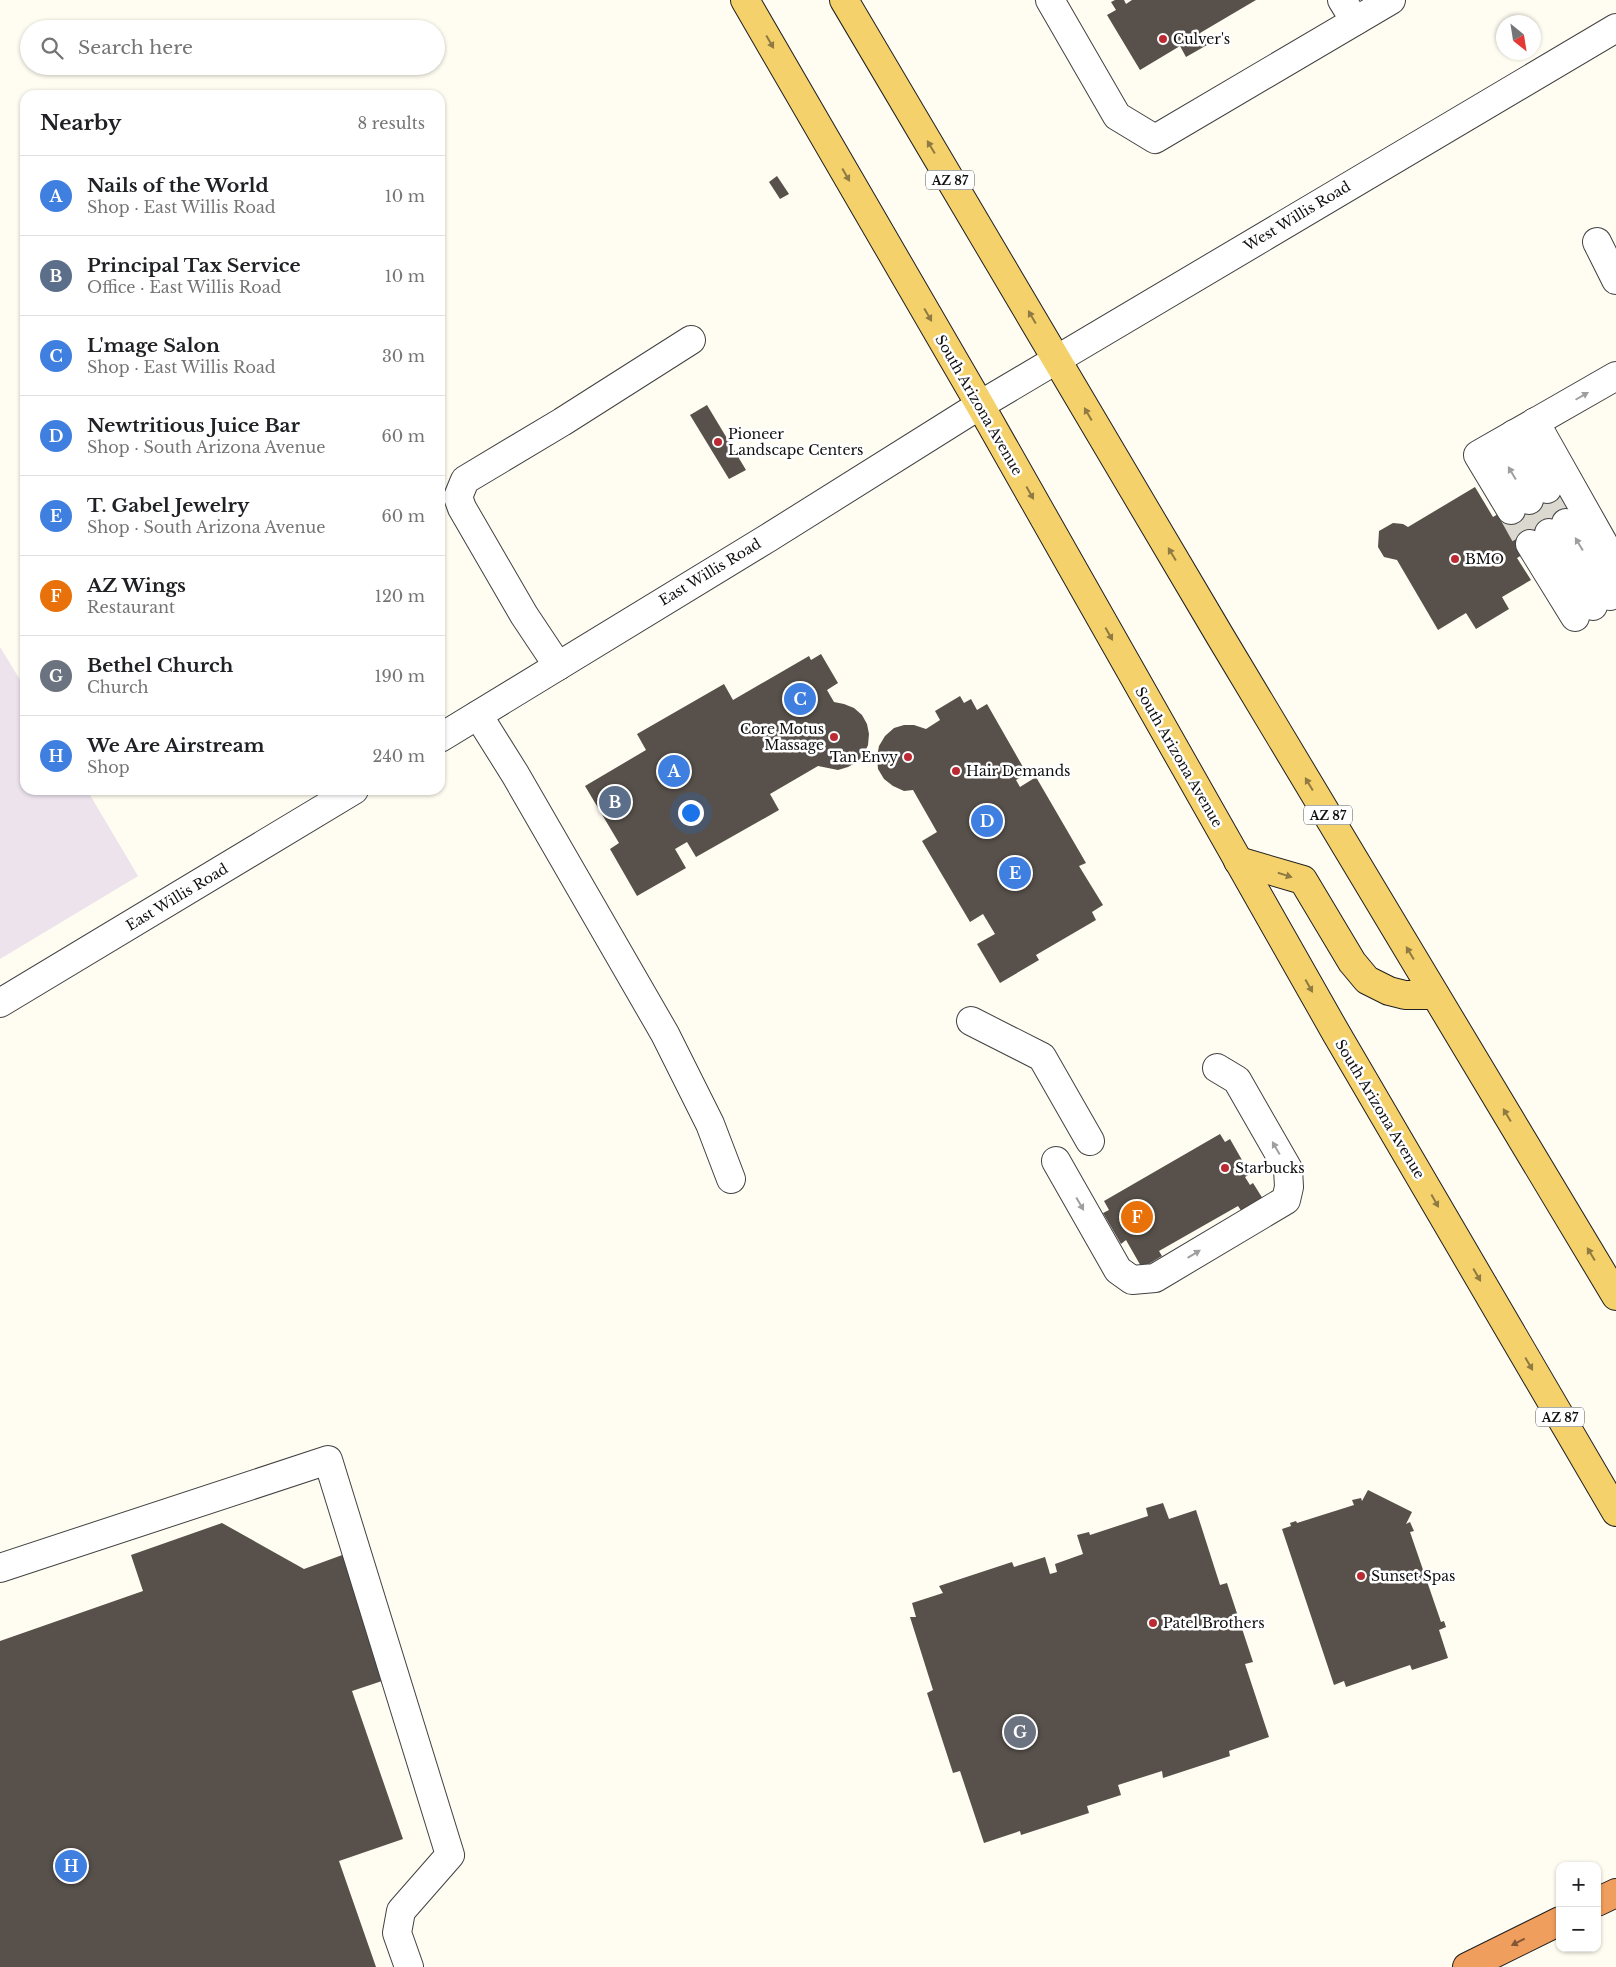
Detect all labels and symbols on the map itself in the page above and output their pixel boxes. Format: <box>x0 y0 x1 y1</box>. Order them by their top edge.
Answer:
north arrow <box>1496 15 1541 60</box>
place label: Culver's <box>1173 30 1230 48</box>
marker: Culver's <box>1157 33 1169 45</box>
one-way arrow <box>765 36 774 49</box>
one-way arrow <box>926 141 935 154</box>
one-way arrow <box>842 168 851 181</box>
road number: AZ 87 <box>926 170 974 190</box>
street label: West Willis Road <box>1240 177 1354 255</box>
one-way arrow <box>924 308 932 323</box>
one-way arrow <box>1027 310 1036 324</box>
street label: South Arizona Avenue <box>931 332 1027 478</box>
one-way arrow <box>1575 391 1588 400</box>
one-way arrow <box>1084 408 1093 421</box>
place label: Pioneer Landscape Centers <box>728 425 863 459</box>
marker: Pioneer Landscape Centers <box>712 436 724 448</box>
one-way arrow <box>1508 466 1517 479</box>
one-way arrow <box>1025 486 1034 499</box>
street label: East Willis Road <box>656 534 765 609</box>
one-way arrow <box>1575 538 1584 551</box>
one-way arrow <box>1167 547 1176 560</box>
place label: BMO <box>1465 550 1504 568</box>
marker: BMO <box>1449 553 1461 565</box>
one-way arrow <box>1105 628 1114 641</box>
pin: C <box>784 680 816 718</box>
street label: South Arizona Avenue <box>1131 684 1227 830</box>
place label: Core Motus Massage <box>740 720 824 754</box>
marker: Core Motus Massage <box>828 731 840 743</box>
place label: Tan Envy <box>830 748 898 766</box>
marker: Tan Envy <box>902 751 914 763</box>
pin: A <box>658 752 690 790</box>
place label: Hair Demands <box>966 762 1070 780</box>
marker: Hair Demands <box>950 765 962 777</box>
one-way arrow <box>1304 777 1313 790</box>
pin: B <box>599 783 631 821</box>
your location <box>678 800 704 826</box>
pin: D <box>971 802 1003 840</box>
road number: AZ 87 <box>1304 806 1352 824</box>
pin: E <box>999 854 1031 892</box>
street label: East Willis Road <box>123 859 232 934</box>
one-way arrow <box>1278 871 1293 879</box>
one-way arrow <box>1405 947 1414 960</box>
one-way arrow <box>1305 978 1313 993</box>
street label: South Arizona Avenue <box>1331 1036 1429 1182</box>
one-way arrow <box>1503 1108 1512 1121</box>
one-way arrow <box>1271 1141 1280 1154</box>
place label: Starbucks <box>1235 1159 1305 1177</box>
marker: Starbucks <box>1219 1162 1231 1174</box>
one-way arrow <box>1430 1195 1439 1208</box>
one-way arrow <box>1075 1197 1084 1210</box>
pin: F <box>1121 1198 1153 1236</box>
one-way arrow <box>1586 1247 1595 1260</box>
one-way arrow <box>1188 1250 1201 1259</box>
one-way arrow <box>1472 1269 1481 1282</box>
one-way arrow <box>1524 1358 1533 1371</box>
road number: AZ 87 <box>1536 1408 1584 1426</box>
place label: Sunset Spas <box>1371 1567 1455 1585</box>
marker: Sunset Spas <box>1355 1570 1367 1582</box>
place label: Patel Brothers <box>1163 1614 1265 1632</box>
marker: Patel Brothers <box>1147 1617 1159 1629</box>
pin: G <box>1004 1713 1036 1751</box>
pin: H <box>55 1847 87 1885</box>
one-way arrow <box>1510 1938 1525 1946</box>

